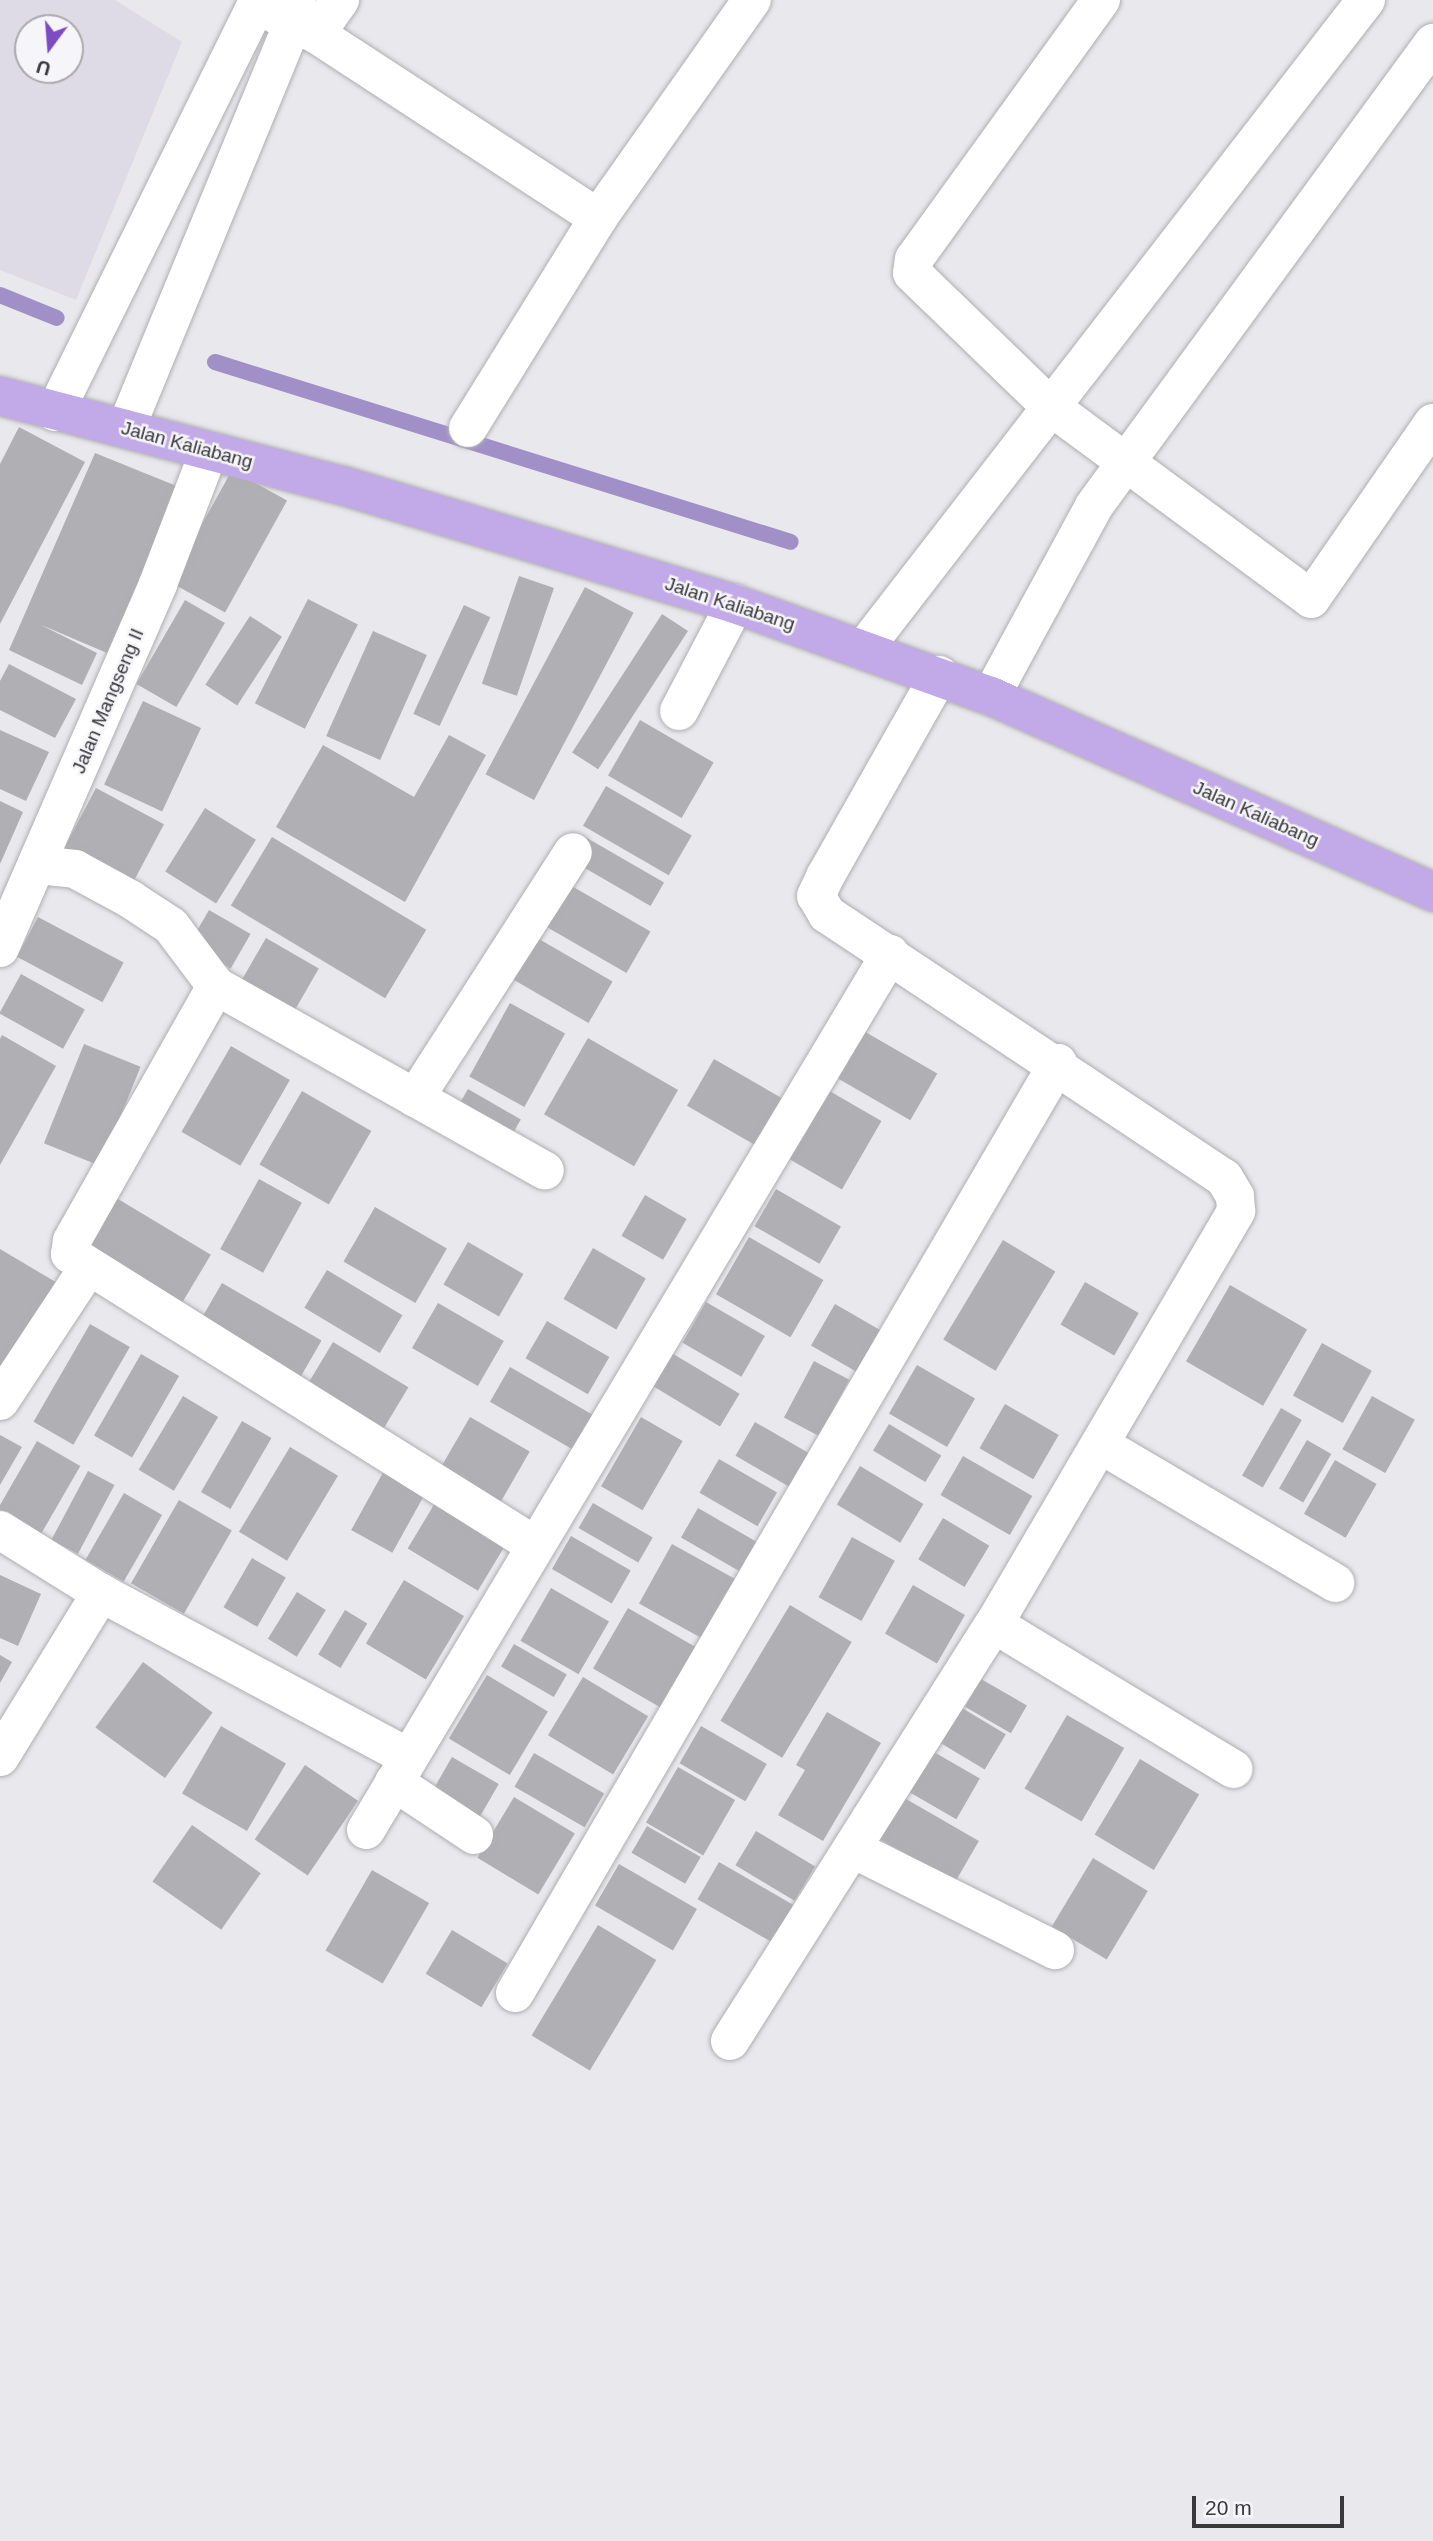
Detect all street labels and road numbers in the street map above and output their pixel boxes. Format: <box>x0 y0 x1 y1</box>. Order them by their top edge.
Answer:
street label: Jalan Kaliabang <box>119 416 255 474</box>
street label: Jalan Kaliabang <box>662 572 798 636</box>
street label: Jalan Mangseng II <box>67 625 149 777</box>
street label: Jalan Kaliabang <box>1190 776 1322 852</box>

